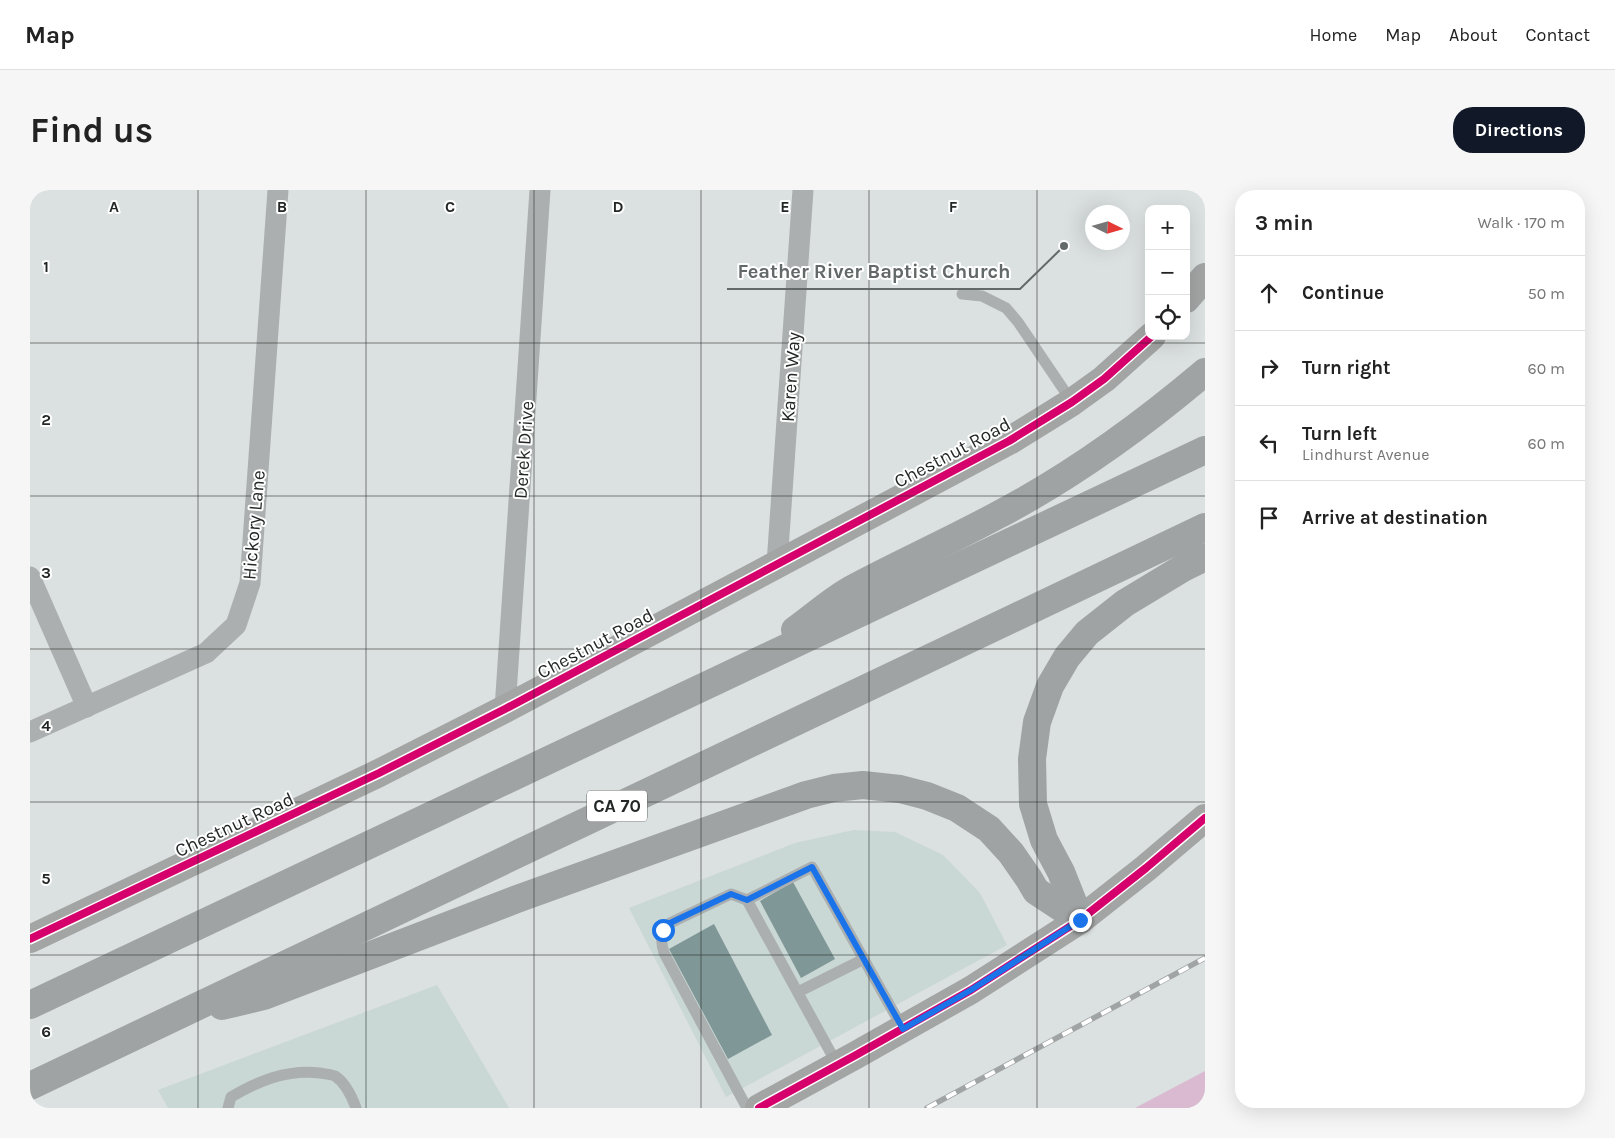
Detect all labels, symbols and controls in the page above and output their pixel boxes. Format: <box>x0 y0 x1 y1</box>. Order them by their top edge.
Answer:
text: Map <box>25 21 75 49</box>
text: Home <box>1309 24 1357 46</box>
text: Map <box>1385 24 1421 46</box>
text: About <box>1449 24 1498 46</box>
text: Contact <box>1526 24 1590 46</box>
button: Directions <box>1453 107 1585 153</box>
text: Find us <box>30 110 153 151</box>
text: A <box>109 197 119 216</box>
text: B <box>277 197 287 216</box>
text: C <box>445 197 455 216</box>
text: D <box>613 197 624 216</box>
text: E <box>780 197 790 216</box>
text: F <box>949 197 958 216</box>
north arrow <box>1085 205 1130 250</box>
map controls <box>1145 205 1190 340</box>
button: + <box>1145 205 1190 250</box>
text: 3 min <box>1255 211 1313 235</box>
text: Walk · 170 m <box>1477 213 1565 232</box>
button: − <box>1145 250 1190 295</box>
callout: Feather River Baptist Church <box>727 254 1020 289</box>
text: 1 <box>43 257 49 276</box>
text: Feather River Baptist Church <box>737 260 1011 283</box>
icon: ahead <box>1255 279 1283 307</box>
text: Continue <box>1302 282 1384 304</box>
text: 50 m <box>1528 284 1565 303</box>
button: locate <box>1145 295 1190 340</box>
street label: Karen Way <box>777 331 805 423</box>
icon: right <box>1255 354 1283 382</box>
text: Turn right <box>1302 357 1391 379</box>
text: 60 m <box>1528 359 1565 378</box>
street label: Derek Drive <box>510 400 538 500</box>
text: 2 <box>41 410 51 429</box>
street label: Chestnut Road <box>891 413 1014 493</box>
text: Turn left <box>1302 423 1377 445</box>
icon: left <box>1255 429 1283 457</box>
text: 60 m <box>1528 434 1565 453</box>
text: Lindhurst Avenue <box>1302 445 1429 464</box>
street label: Hickory Lane <box>238 469 270 581</box>
icon: arrive <box>1255 504 1283 532</box>
text: Arrive at destination <box>1302 507 1488 529</box>
text: 3 <box>41 563 51 582</box>
street label: Chestnut Road <box>534 604 657 684</box>
text: 4 <box>41 716 51 735</box>
street label: Chestnut Road <box>172 788 297 862</box>
road number: CA 70 <box>587 790 647 822</box>
text: 5 <box>41 869 51 888</box>
route end <box>1069 909 1092 932</box>
route start <box>652 919 675 942</box>
text: 6 <box>41 1022 51 1041</box>

